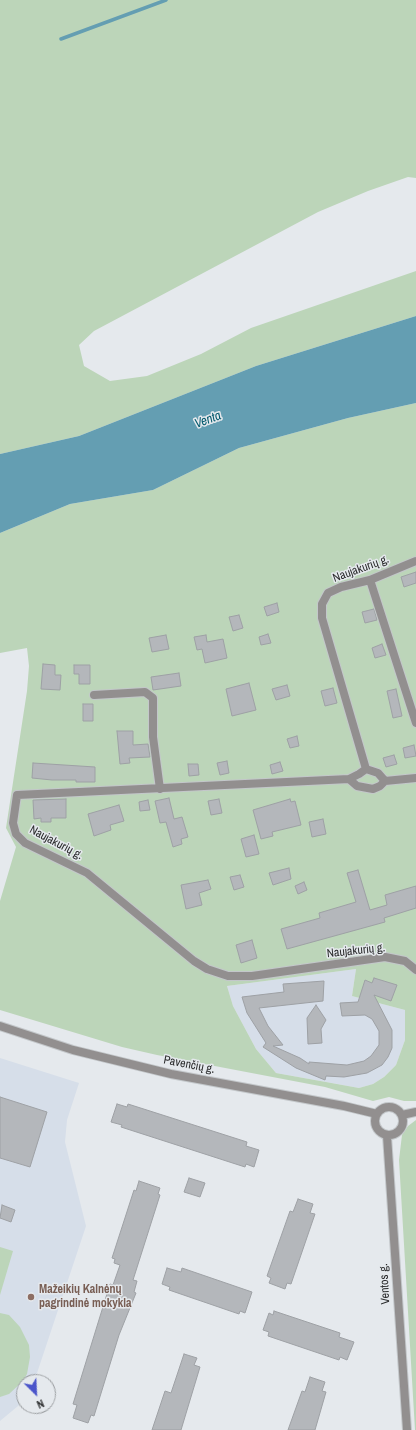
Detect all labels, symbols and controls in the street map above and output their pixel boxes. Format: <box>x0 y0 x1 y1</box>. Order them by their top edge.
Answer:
water label: Venta <box>193 408 223 432</box>
street label: Naujakurių g. <box>331 552 391 586</box>
street label: Naujakurių g. <box>27 823 85 863</box>
street label: Naujakurių g. <box>326 941 386 961</box>
street label: Pavenčių g. <box>162 1053 216 1077</box>
street label: Ventos g. <box>377 1263 393 1305</box>
place label: Mažeikių Kalnėnų pagrindinė mokykla <box>39 1283 131 1311</box>
marker: Mažeikių Kalnėnų pagrindinė mokykla <box>26 1292 36 1302</box>
north arrow <box>16 1374 56 1414</box>
text: N <box>35 1396 46 1412</box>

